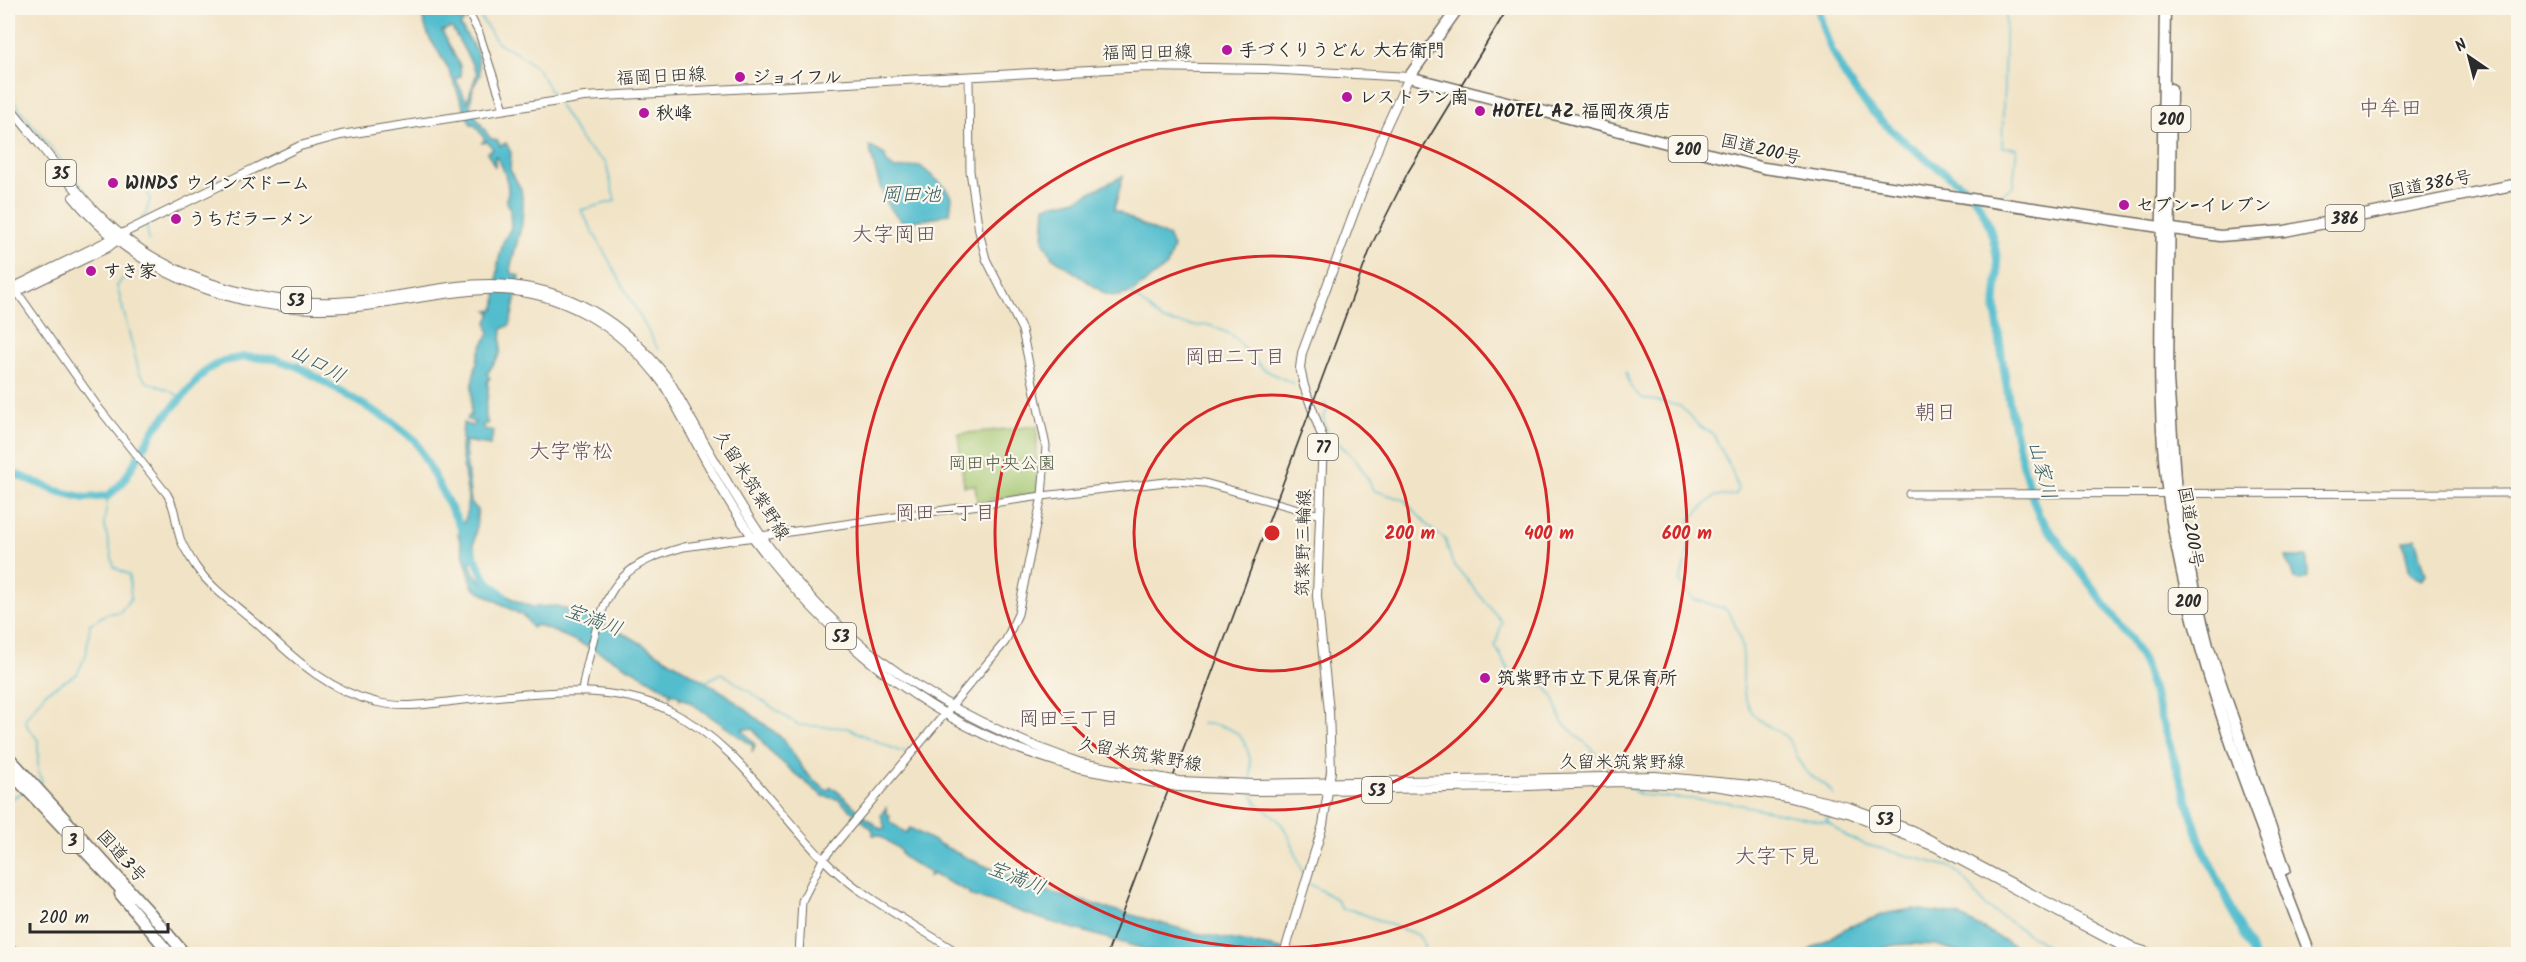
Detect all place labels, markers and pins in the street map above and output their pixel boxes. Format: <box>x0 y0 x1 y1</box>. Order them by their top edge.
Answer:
place label: 手づくりうどん 大右衛門 <box>1239 37 1445 66</box>
marker: 手づくりうどん 大右衛門 <box>1220 43 1234 57</box>
place label: ジョイフル <box>752 64 842 93</box>
marker: ジョイフル <box>733 70 747 84</box>
place label: レストラン南 <box>1359 84 1468 113</box>
marker: レストラン南 <box>1340 90 1354 104</box>
place label: HOTEL AZ 福岡夜須店 <box>1492 98 1671 127</box>
place label: 秋峰 <box>656 100 692 129</box>
marker: HOTEL AZ 福岡夜須店 <box>1473 104 1487 118</box>
marker: 秋峰 <box>637 106 651 120</box>
place label: WINDS ウインズドーム <box>125 170 310 199</box>
marker: WINDS ウインズドーム <box>106 176 120 190</box>
place label: セブン-イレブン <box>2136 192 2272 221</box>
marker: セブン-イレブン <box>2117 198 2131 212</box>
place label: うちだラーメン <box>188 206 314 235</box>
marker: うちだラーメン <box>169 212 183 226</box>
place label: すき家 <box>103 258 157 287</box>
marker: すき家 <box>84 264 98 278</box>
centre of rings <box>1262 523 1282 543</box>
place label: 筑紫野市立下見保育所 <box>1497 665 1677 694</box>
marker: 筑紫野市立下見保育所 <box>1478 671 1492 685</box>

